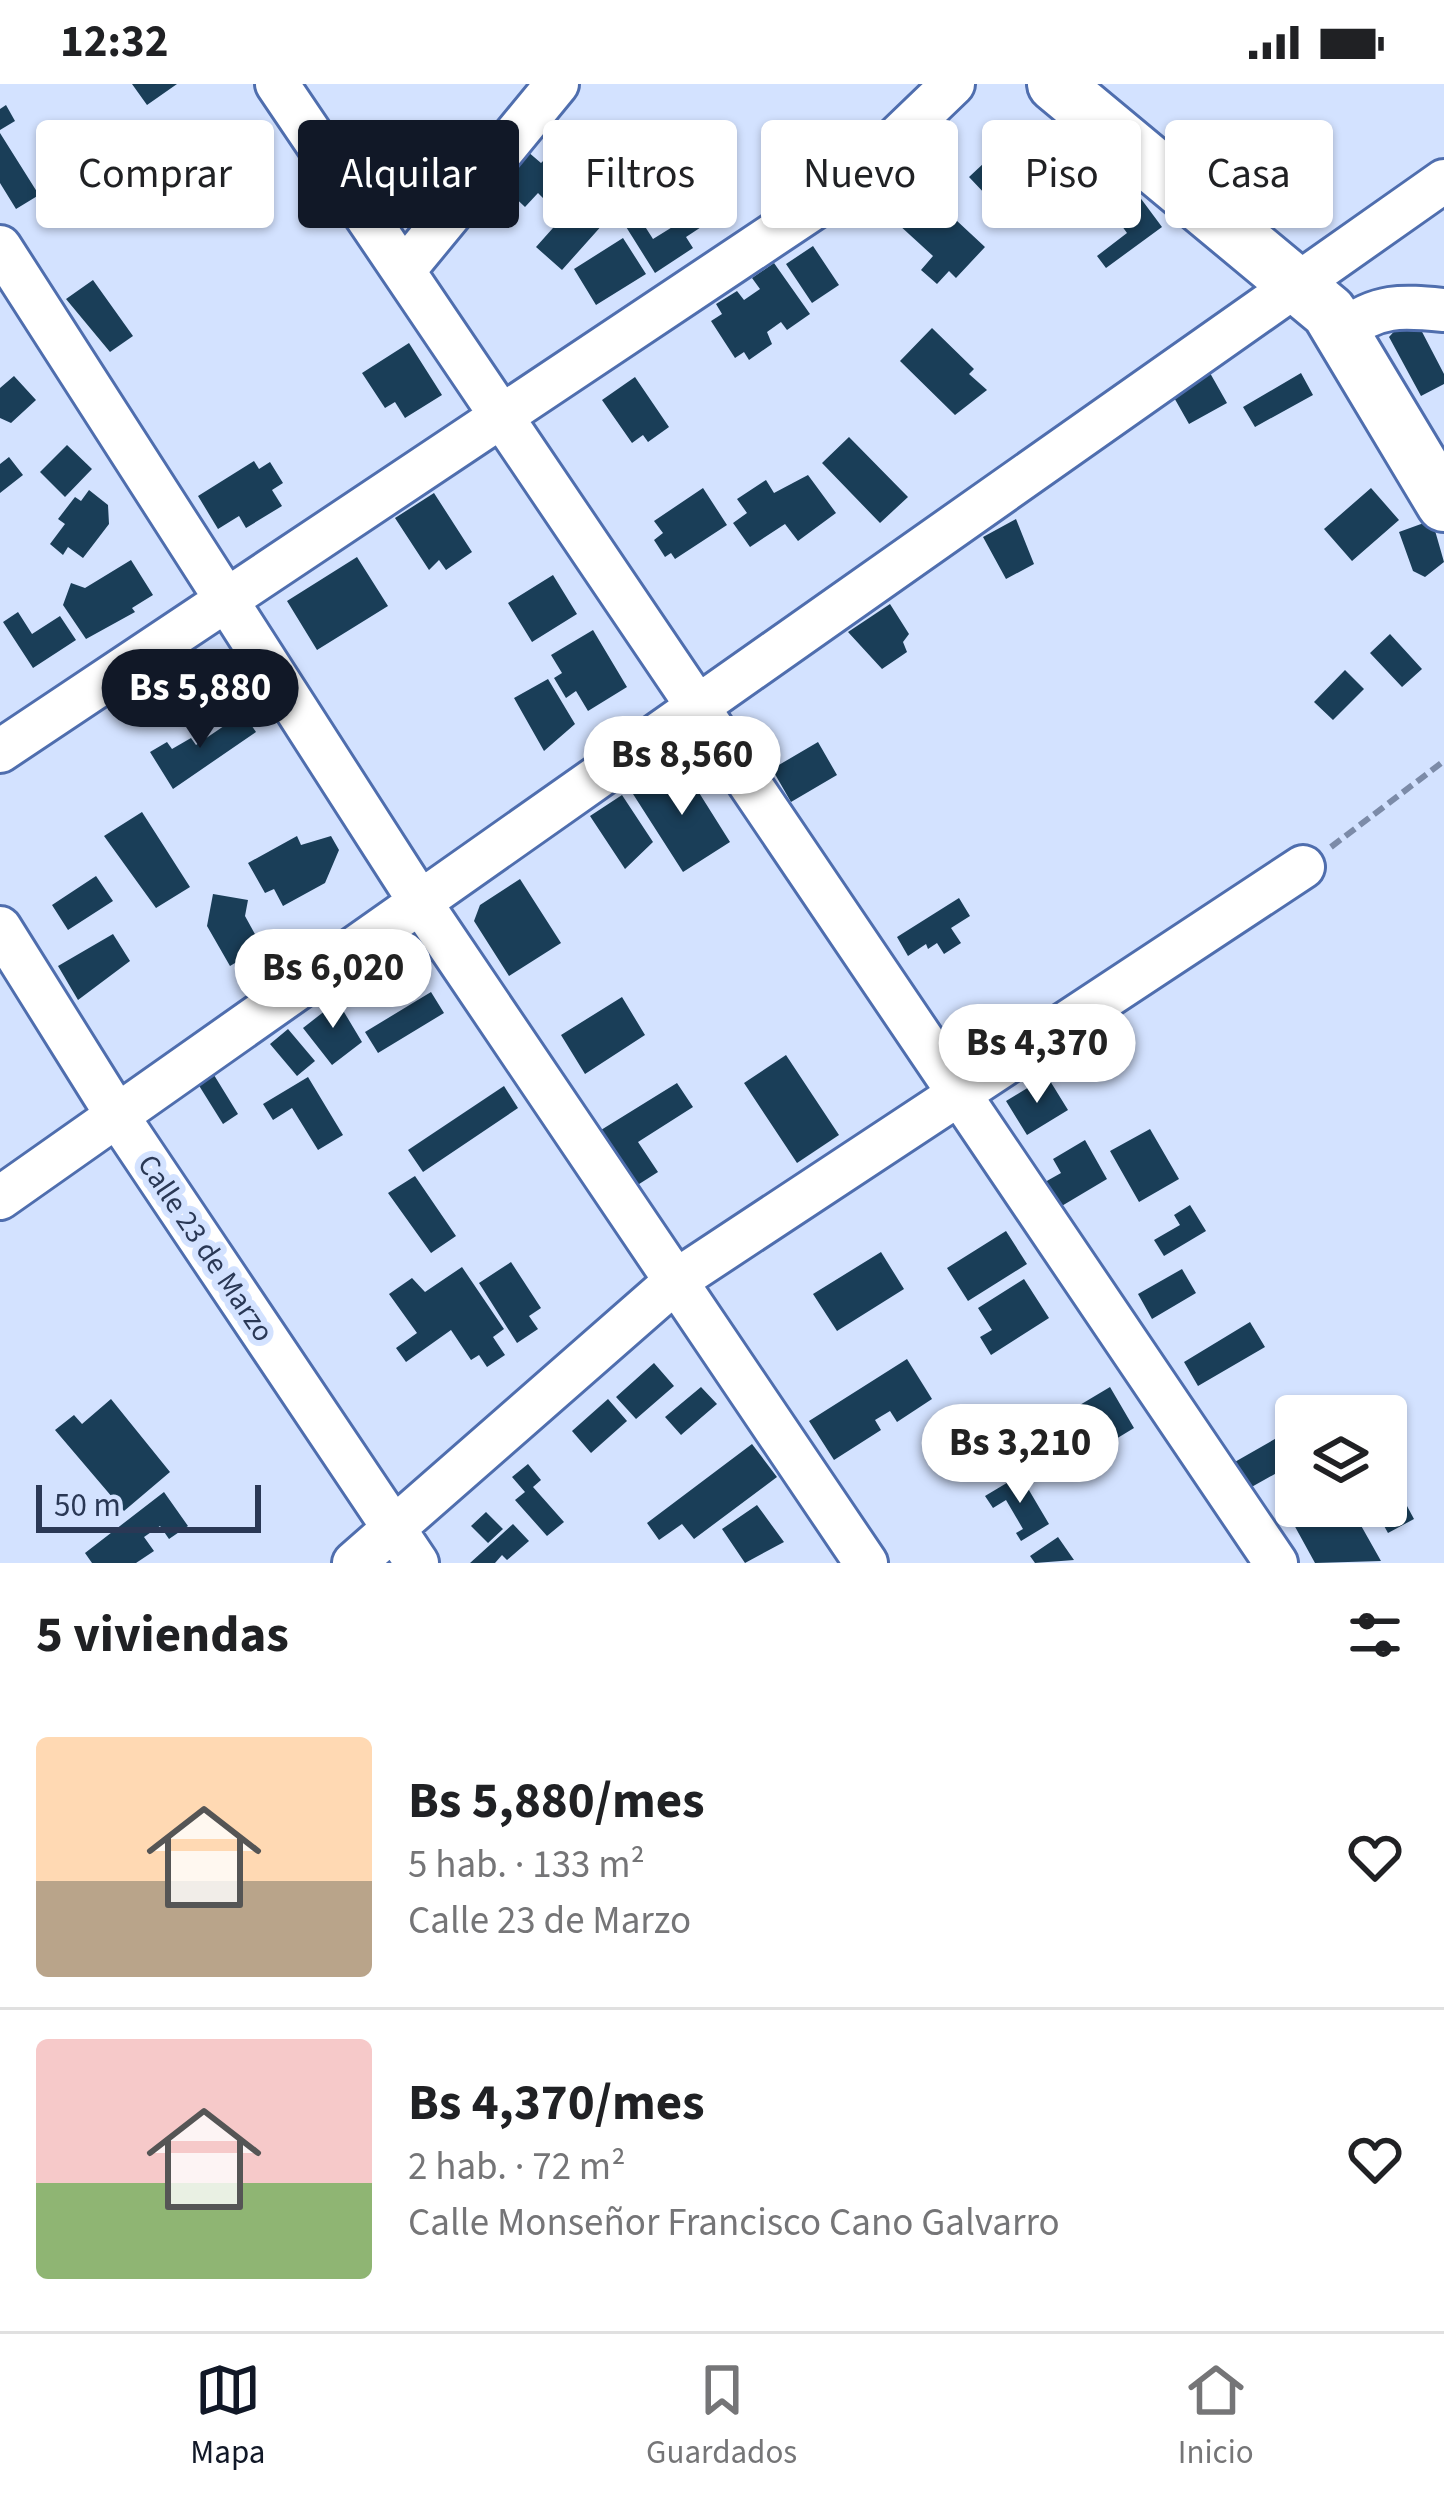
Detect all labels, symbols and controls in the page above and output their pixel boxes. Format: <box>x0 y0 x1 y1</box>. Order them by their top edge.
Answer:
text: 12:32 <box>60 10 169 74</box>
chip: Comprar <box>36 120 274 228</box>
chip: Alquilar <box>298 120 519 228</box>
chip: Filtros <box>543 120 737 228</box>
chip: Nuevo <box>761 120 958 228</box>
chip: Piso <box>982 120 1141 228</box>
chip: Casa <box>1165 120 1333 228</box>
pin: Bs 5,880 <box>76 649 324 751</box>
text: Bs 5,880 <box>129 660 271 716</box>
pin: Bs 8,560 <box>558 716 806 818</box>
text: Bs 8,560 <box>611 727 753 783</box>
pin: Bs 6,020 <box>209 929 457 1031</box>
text: Bs 6,020 <box>262 940 404 996</box>
pin: Bs 4,370 <box>913 1004 1161 1106</box>
text: Bs 4,370 <box>966 1015 1108 1071</box>
street label: Calle 23 de Marzo <box>127 1146 284 1351</box>
map controls <box>1275 1395 1407 1527</box>
button: layers <box>1275 1395 1407 1527</box>
pin: Bs 3,210 <box>896 1404 1144 1506</box>
text: Bs 3,210 <box>949 1415 1091 1471</box>
scale bar <box>36 1479 261 1532</box>
text: 50 m <box>54 1482 121 1529</box>
text: 5 viviendas <box>36 1599 289 1671</box>
icon: filters <box>1342 1602 1408 1668</box>
text: Bs 5,880/mes <box>408 1765 705 1837</box>
icon: home <box>132 1785 276 1929</box>
icon: heart <box>1342 1824 1408 1890</box>
text: 5 hab. · 133 m² <box>408 1837 645 1893</box>
text: Calle 23 de Marzo <box>408 1893 691 1949</box>
text: Bs 4,370/mes <box>408 2067 705 2139</box>
icon: home <box>132 2087 276 2231</box>
icon: heart <box>1342 2126 1408 2192</box>
text: 2 hab. · 72 m² <box>408 2139 625 2195</box>
text: Calle Monseñor Francisco Cano Galvarro <box>408 2195 1060 2251</box>
tab: Mapa <box>190 2357 265 2476</box>
tab: Guardados <box>646 2357 797 2476</box>
tab: Inicio <box>1178 2357 1254 2476</box>

